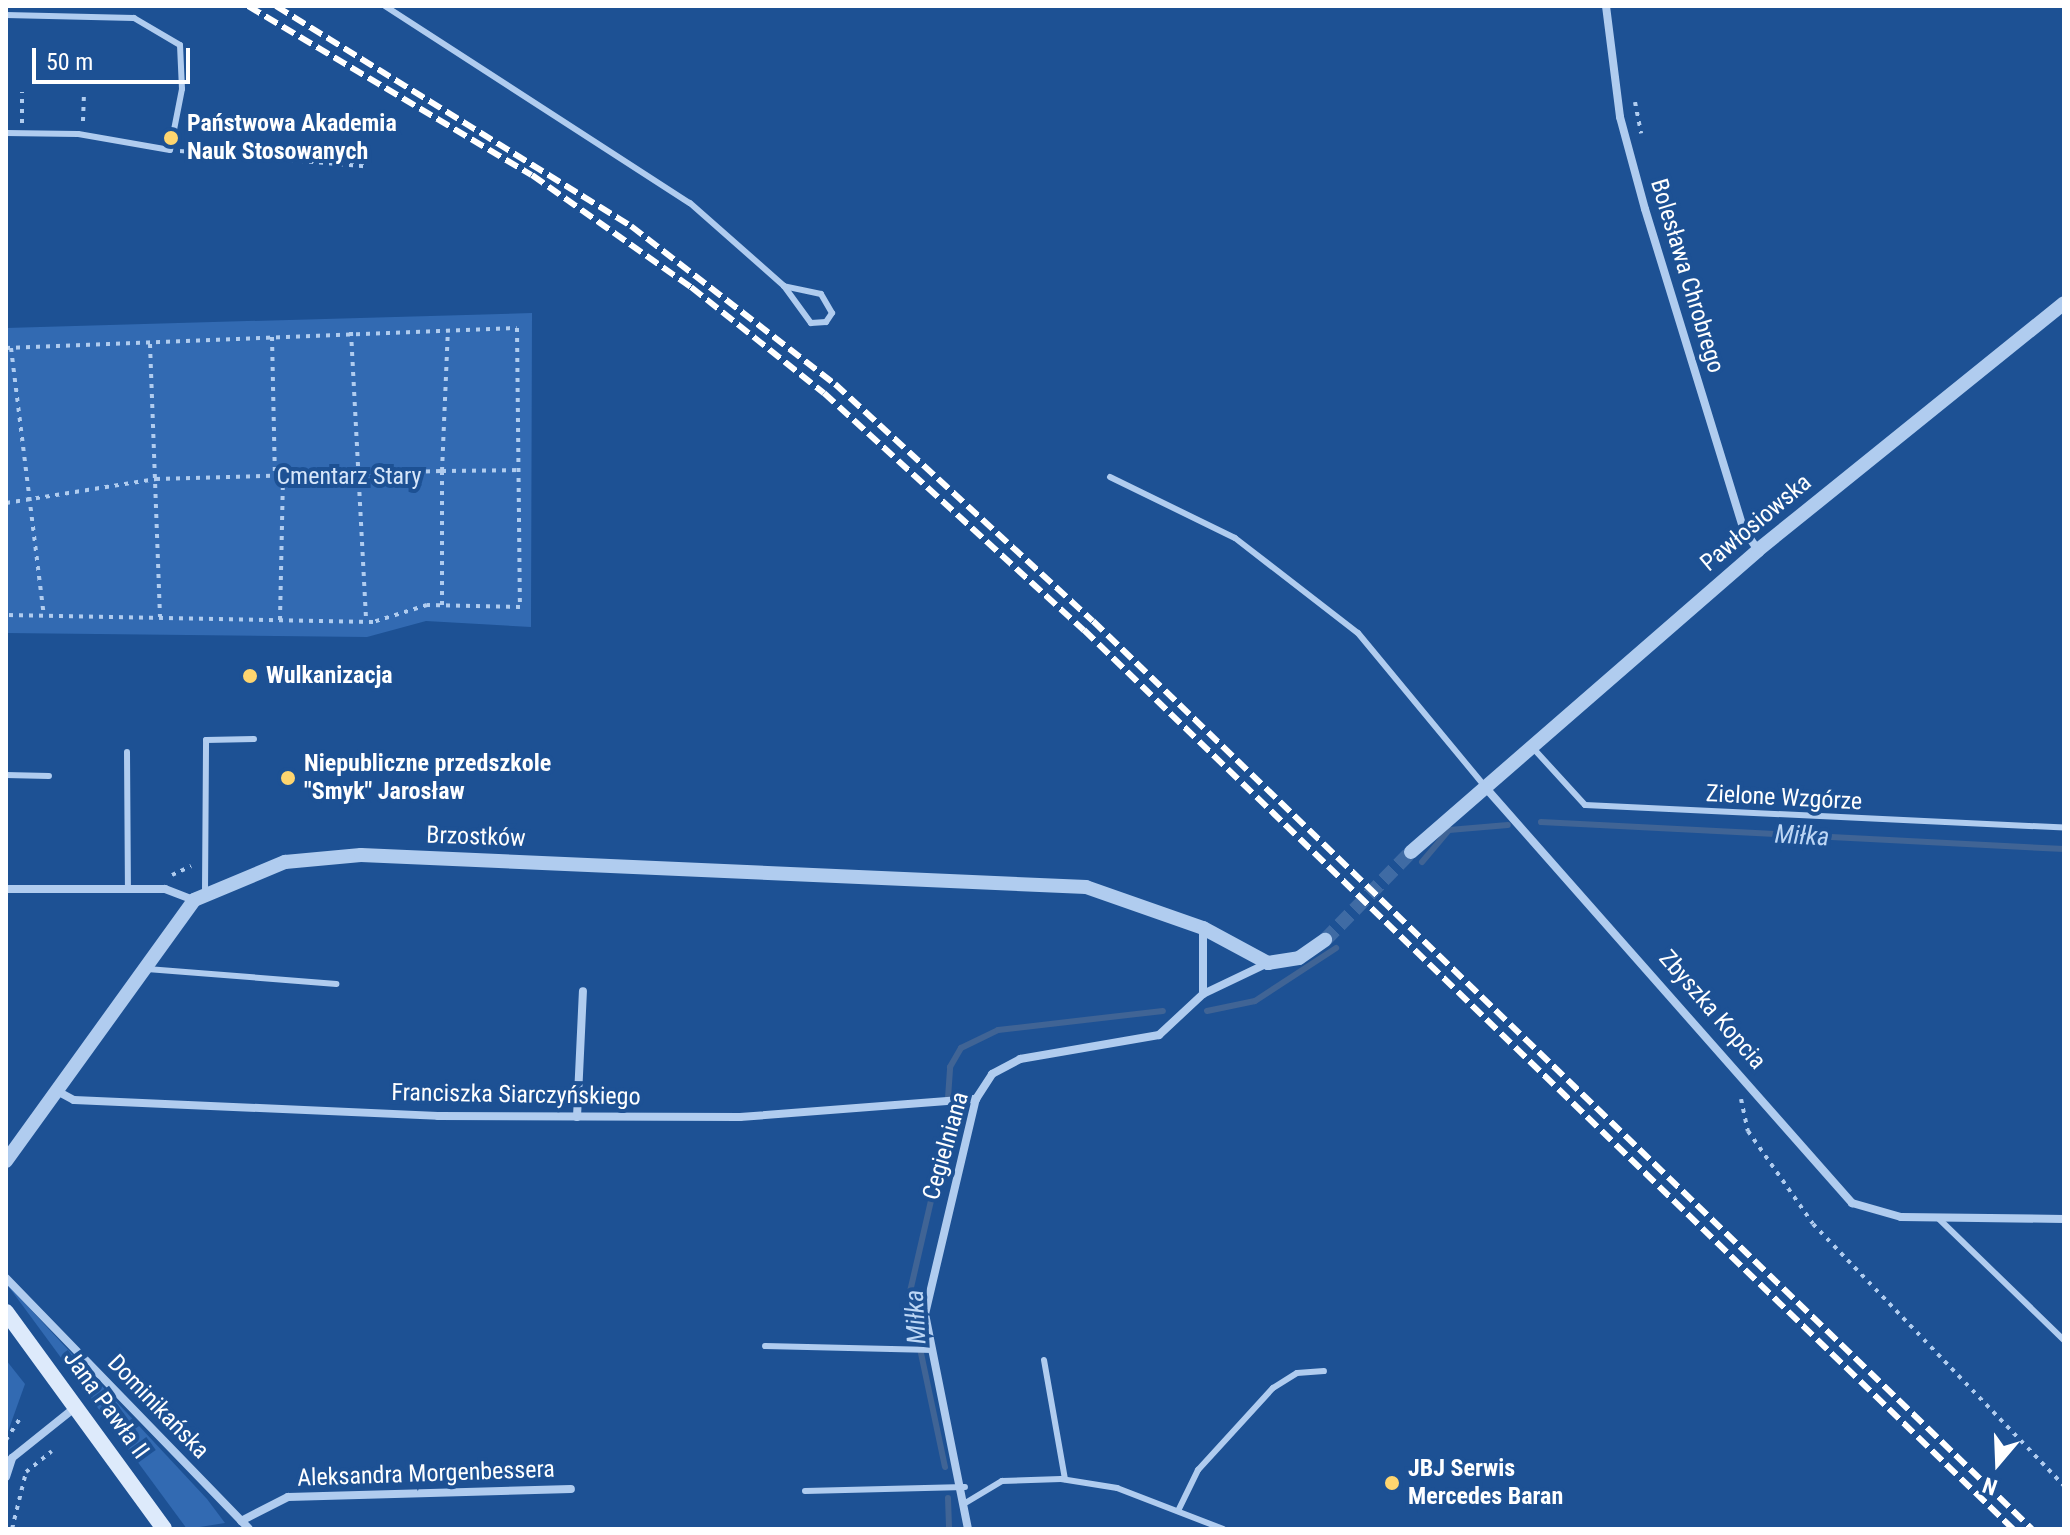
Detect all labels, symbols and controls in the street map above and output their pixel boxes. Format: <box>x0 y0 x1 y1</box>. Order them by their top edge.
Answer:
scale bar <box>36 32 194 82</box>
text: 50 m <box>46 48 93 76</box>
place label: Państwowa Akademia Nauk Stosowanych <box>187 110 397 166</box>
marker: Państwowa Akademia Nauk Stosowanych <box>162 129 180 147</box>
street label: Bolesława Chrobrego <box>1644 176 1730 376</box>
park label: Cmentarz Stary <box>276 463 422 491</box>
street label: Pawłosiowska <box>1695 468 1817 578</box>
place label: Wulkanizacja <box>266 662 393 690</box>
marker: Wulkanizacja <box>241 667 259 685</box>
place label: Niepubliczne przedszkole "Smyk" Jarosław <box>304 750 551 806</box>
marker: Niepubliczne przedszkole "Smyk" Jarosław <box>279 769 297 787</box>
street label: Zielone Wzgórze <box>1705 780 1863 816</box>
water label: Miłka <box>1774 819 1830 853</box>
street label: Brzostków <box>426 821 526 853</box>
street label: Zbyszka Kopcia <box>1652 945 1772 1075</box>
street label: Franciszka Siarczyńskiego <box>391 1078 641 1112</box>
street label: Cegielniana <box>917 1089 975 1203</box>
water label: Miłka <box>899 1289 933 1345</box>
street label: Jana Pawła II <box>57 1345 155 1465</box>
street label: Dominikańska <box>101 1349 215 1465</box>
north arrow <box>1958 1423 2038 1503</box>
street label: Aleksandra Morgenbessera <box>297 1455 555 1493</box>
place label: JBJ Serwis Mercedes Baran <box>1408 1455 1563 1511</box>
text: N <box>1980 1472 2000 1500</box>
marker: JBJ Serwis Mercedes Baran <box>1383 1474 1401 1492</box>

